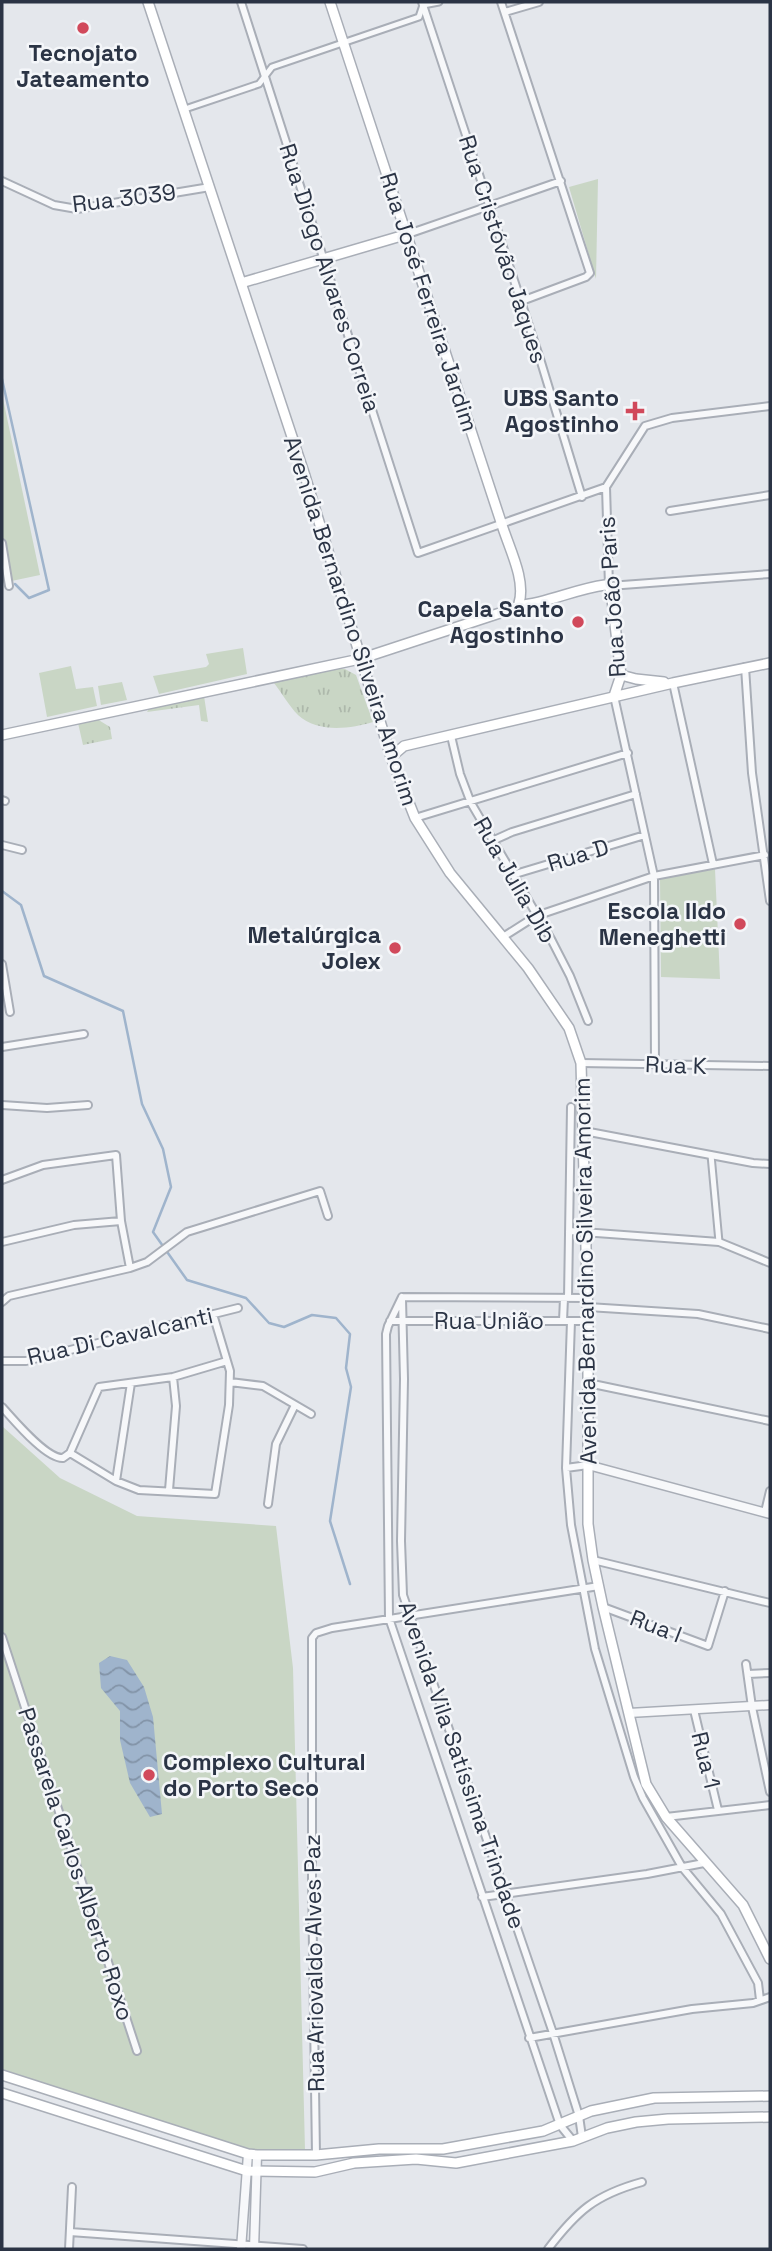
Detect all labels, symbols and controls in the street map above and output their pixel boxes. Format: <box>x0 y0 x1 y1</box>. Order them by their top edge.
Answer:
marker: Tecnojato Jateamento <box>75 20 91 36</box>
place label: Tecnojato Jateamento <box>16 38 150 94</box>
street label: Rua Cristóvão Jaques <box>452 131 554 367</box>
street label: Rua Diogo Alvares Correia <box>272 140 388 416</box>
street label: Rua José Ferreira Jardim <box>373 169 485 435</box>
street label: Rua 3039 <box>70 177 178 219</box>
place label: UBS Santo Agostinho <box>503 383 619 439</box>
marker: UBS Santo Agostinho <box>625 401 645 421</box>
street label: Avenida Bernardino Silveira Amorim <box>277 432 425 810</box>
street label: Rua João Paris <box>591 516 633 678</box>
place label: Capela Santo Agostinho <box>417 594 564 650</box>
marker: Capela Santo Agostinho <box>570 614 586 630</box>
street label: Rua Julia Dib <box>467 811 563 949</box>
street label: Rua D <box>543 831 613 879</box>
place label: Escola Ildo Meneghetti <box>599 896 726 952</box>
marker: Escola Ildo Meneghetti <box>732 916 748 932</box>
place label: Metalúrgica Jolex <box>247 920 381 976</box>
marker: Metalúrgica Jolex <box>387 940 403 956</box>
street label: Rua K <box>645 1049 707 1081</box>
street label: Avenida Bernardino Silveira Amorim <box>567 1077 603 1465</box>
street label: Rua Di Cavalcanti <box>24 1300 216 1372</box>
street label: Rua União <box>434 1306 544 1336</box>
street label: Avenida Vila Satíssima Trindade <box>392 1597 532 1933</box>
street label: Rua I <box>626 1602 686 1650</box>
street label: Passarela Carlos Alberto Roxo <box>11 1704 141 2024</box>
street label: Rua 1 <box>685 1729 727 1791</box>
place label: Complexo Cultural do Porto Seco <box>163 1747 366 1803</box>
marker: Complexo Cultural do Porto Seco <box>141 1767 157 1783</box>
street label: Rua Ariovaldo Alves Paz <box>297 1834 331 2092</box>

